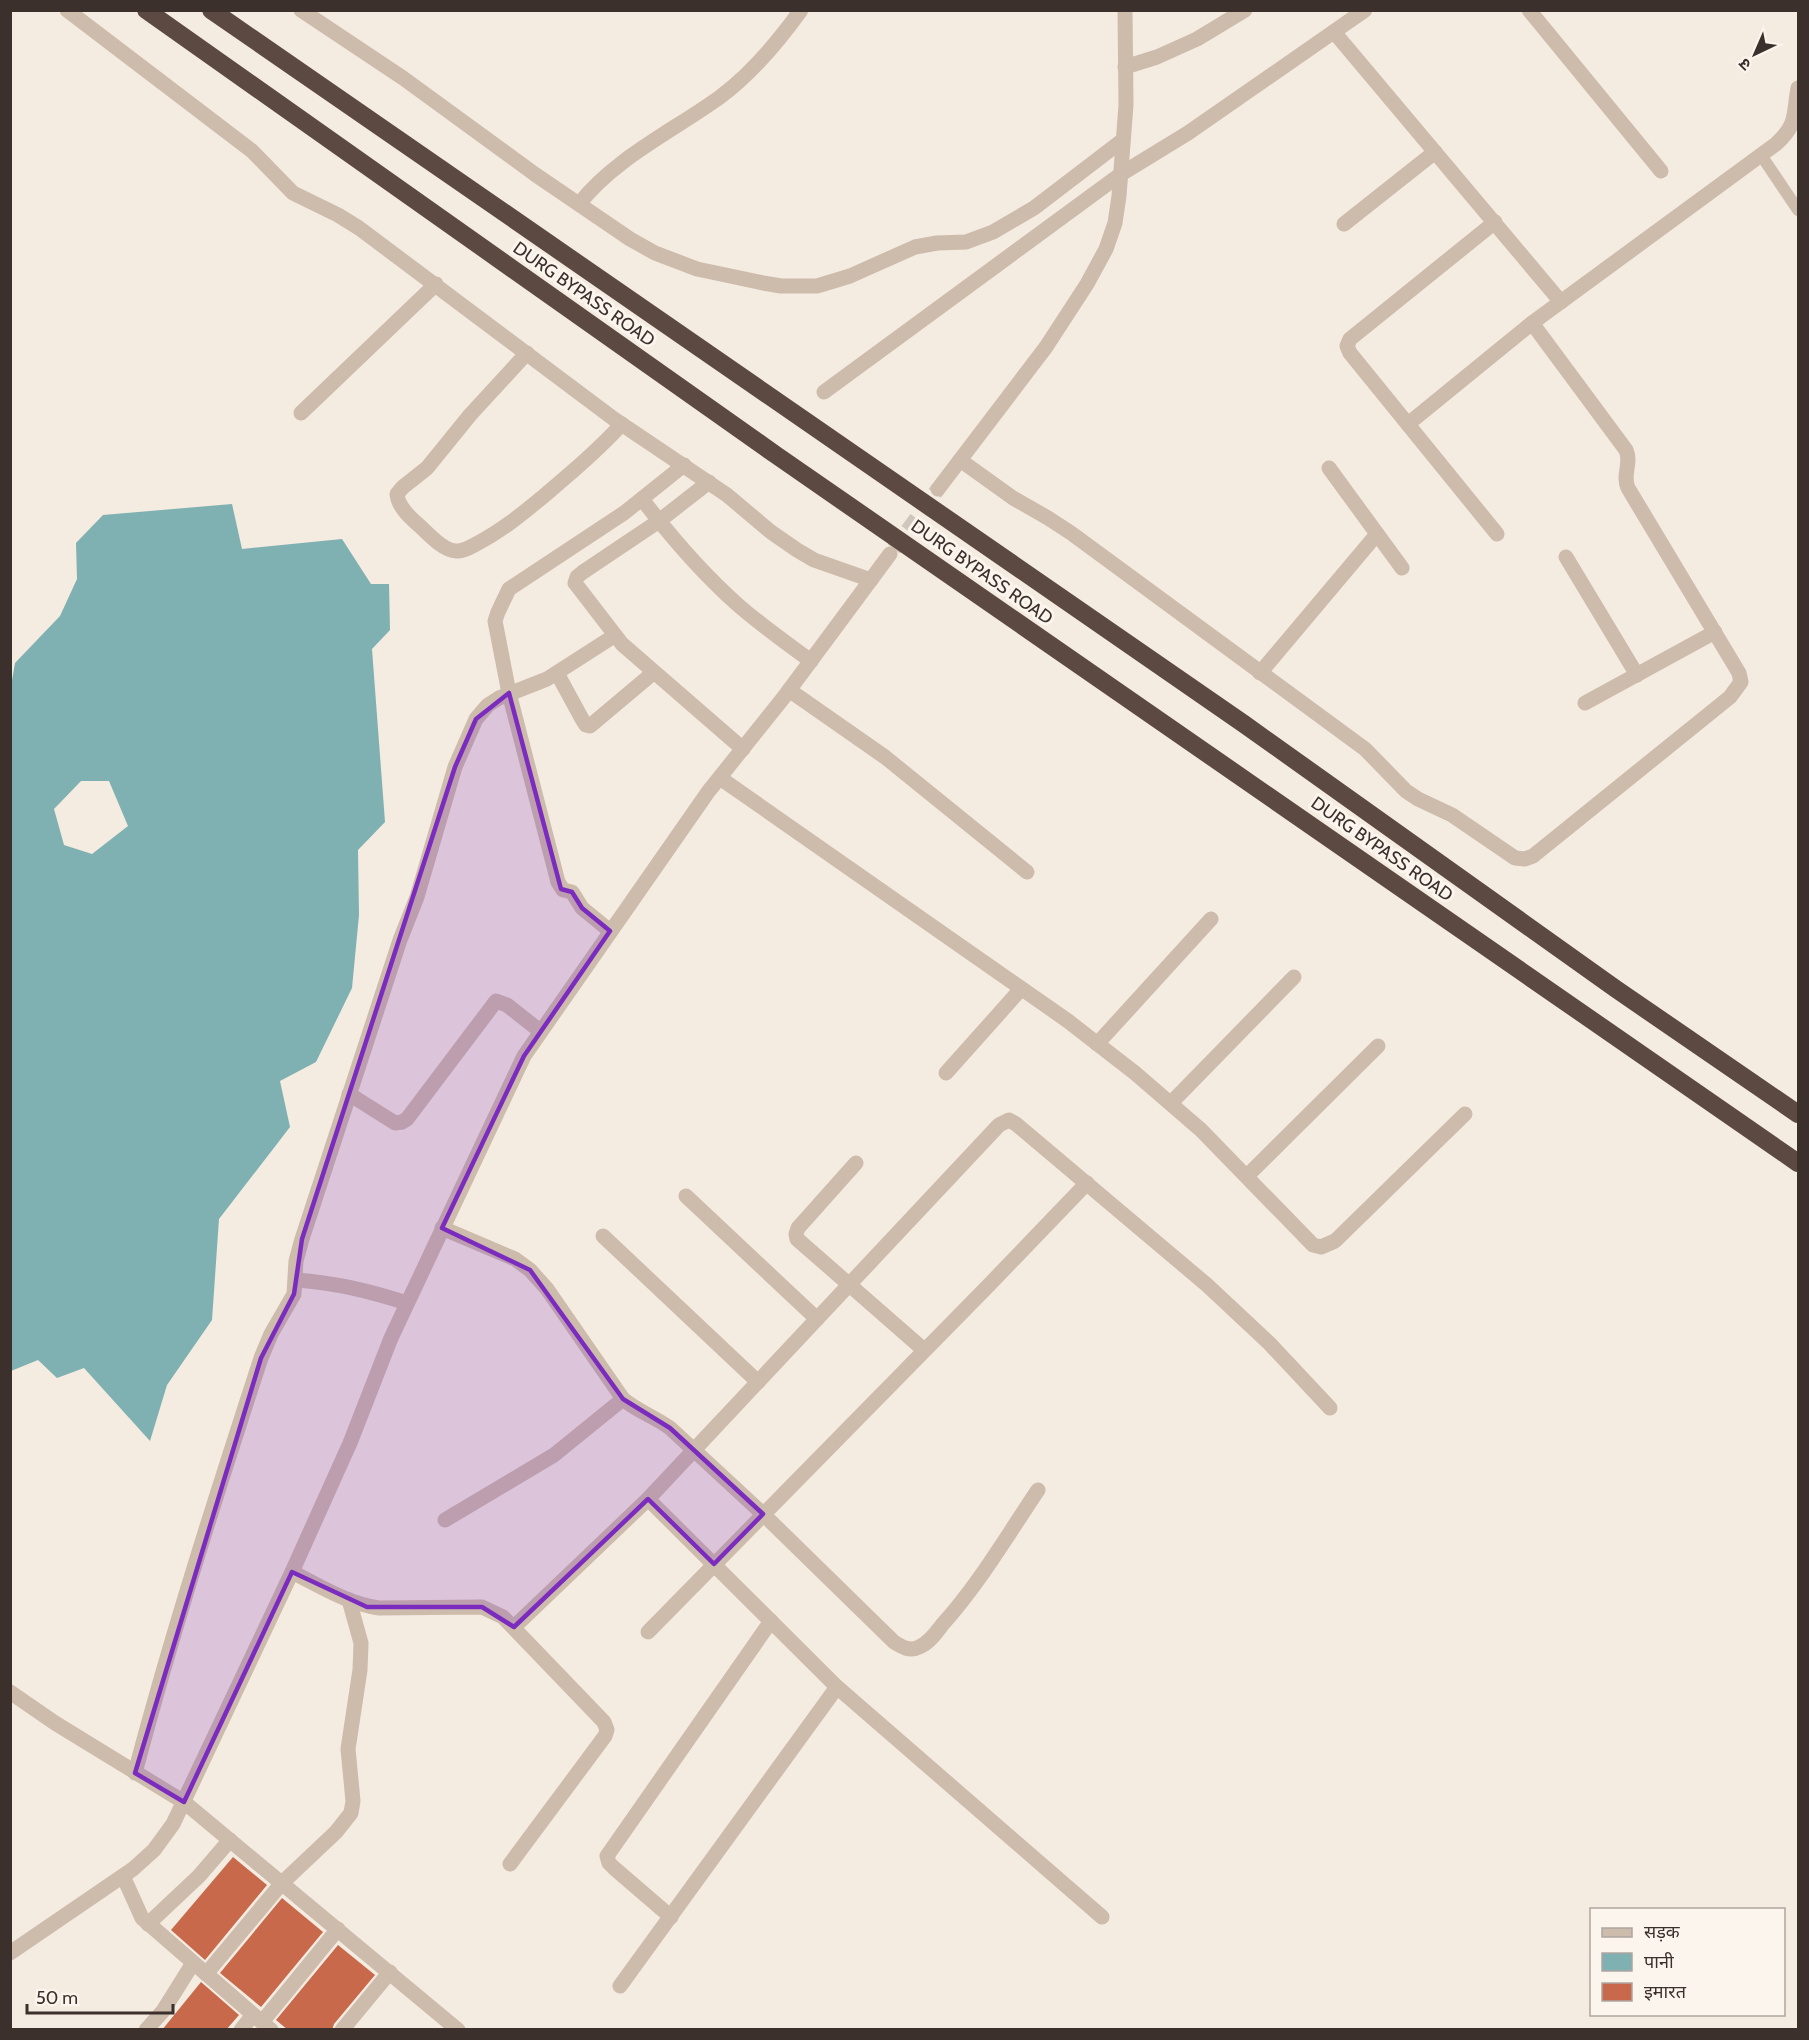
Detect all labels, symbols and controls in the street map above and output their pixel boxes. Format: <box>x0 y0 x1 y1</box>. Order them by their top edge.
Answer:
north arrow <box>1725 24 1785 84</box>
text: उ <box>1735 54 1755 75</box>
street label: DURG BYPASS ROAD <box>509 237 659 351</box>
street label: DURG BYPASS ROAD <box>907 515 1057 629</box>
street label: DURG BYPASS ROAD <box>1307 792 1457 906</box>
legend <box>1590 1908 1785 2016</box>
text: सड़क <box>1644 1921 1681 1943</box>
text: पानी <box>1644 1951 1674 1973</box>
scale bar <box>27 1977 172 2015</box>
text: इमारत <box>1644 1981 1687 2003</box>
text: 50 m <box>36 1987 78 2009</box>

